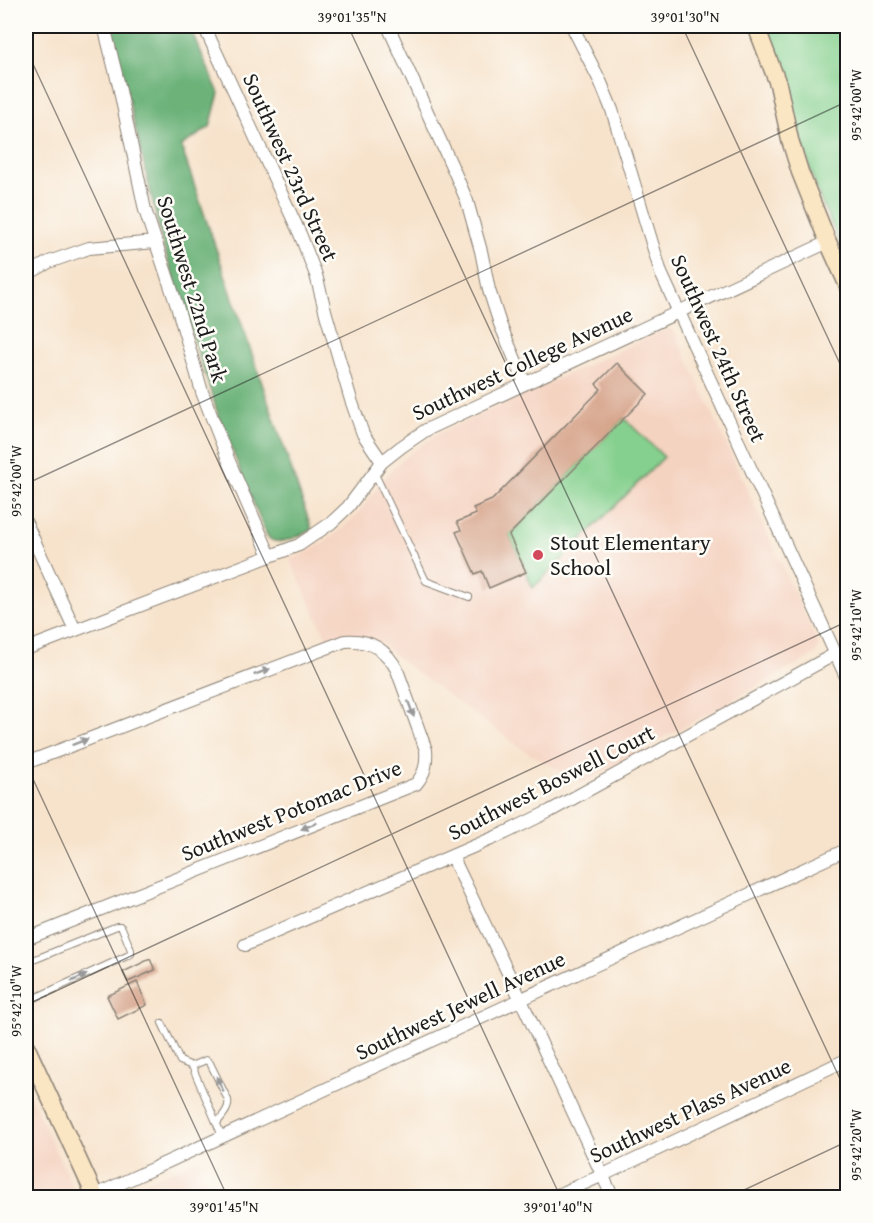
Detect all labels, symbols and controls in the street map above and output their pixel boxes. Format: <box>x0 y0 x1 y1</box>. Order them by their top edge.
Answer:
text: 39°01'35"N <box>318 6 387 27</box>
text: 39°01'30"N <box>651 6 720 27</box>
street label: Southwest 23rd Street <box>235 68 347 266</box>
text: 95°42'00"W <box>845 69 866 141</box>
street label: Southwest 22nd Park <box>149 192 237 387</box>
street label: Southwest 24th Street <box>663 249 775 447</box>
street label: Southwest College Avenue <box>406 298 638 428</box>
text: 95°42'00"W <box>5 445 26 517</box>
place label: Stout Elementary School <box>550 526 711 583</box>
marker: Stout Elementary School <box>531 548 545 562</box>
text: 95°42'10"W <box>845 589 866 661</box>
one-way arrow <box>254 667 272 677</box>
one-way arrow <box>407 700 417 718</box>
street label: Southwest Boswell Court <box>442 716 660 848</box>
one-way arrow <box>71 737 89 746</box>
street label: Southwest Potomac Drive <box>176 751 406 869</box>
one-way arrow <box>300 822 318 832</box>
street label: Southwest Jewell Avenue <box>350 942 570 1068</box>
text: 95°42'10"W <box>5 965 26 1037</box>
one-way arrow <box>70 973 87 982</box>
street label: Southwest Plass Avenue <box>584 1049 796 1171</box>
one-way arrow <box>216 1076 225 1093</box>
text: 95°42'20"W <box>845 1109 866 1181</box>
text: 39°01'45"N <box>190 1196 259 1217</box>
text: 39°01'40"N <box>524 1196 593 1217</box>

